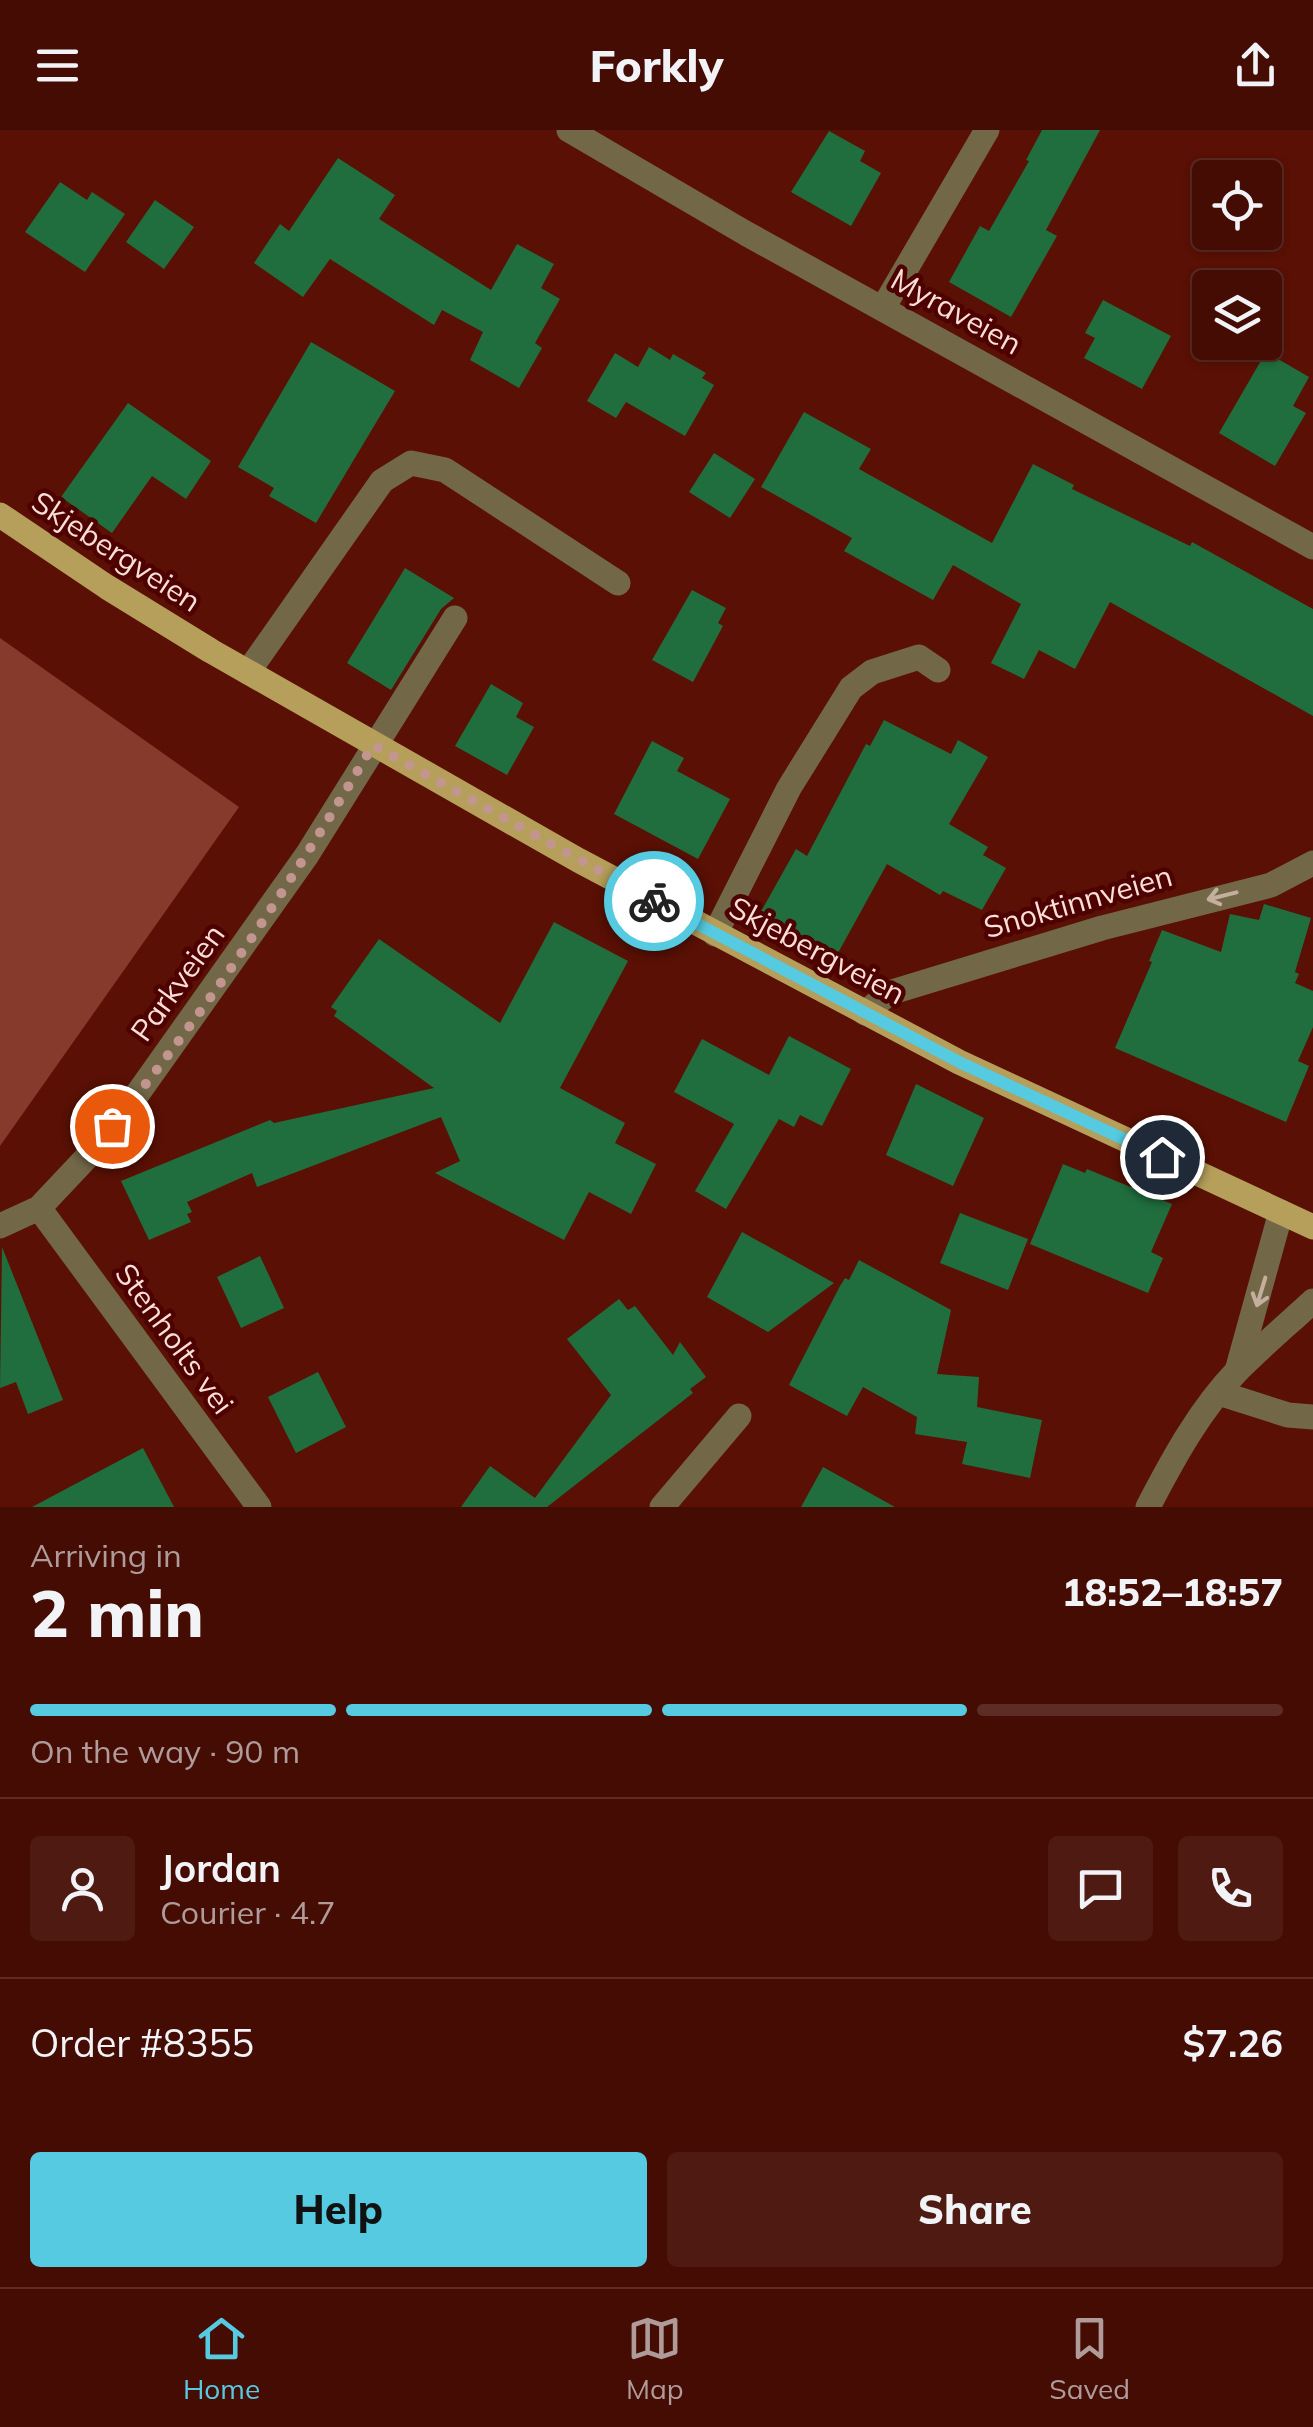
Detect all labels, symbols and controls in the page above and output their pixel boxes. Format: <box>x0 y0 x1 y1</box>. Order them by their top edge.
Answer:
text: Forkly <box>590 37 723 93</box>
icon: menu <box>30 38 85 93</box>
icon: share <box>1228 38 1283 93</box>
map controls <box>1192 160 1282 360</box>
button: locate <box>1192 160 1282 250</box>
street label: Myraveien <box>885 260 1028 362</box>
button: layers <box>1192 270 1282 360</box>
street label: Skjebergveien <box>25 482 208 620</box>
courier <box>604 851 704 951</box>
street label: Snoktinnveien <box>979 856 1176 946</box>
icon: bike <box>627 874 682 929</box>
street label: Skjebergveien <box>723 888 912 1012</box>
one-way arrow <box>1207 888 1239 906</box>
street label: Parkveien <box>122 916 232 1048</box>
pin <box>70 1084 155 1169</box>
icon: bag <box>85 1099 140 1154</box>
pin <box>1120 1115 1205 1200</box>
icon: home <box>1135 1130 1190 1185</box>
street label: Stenholts vei <box>107 1256 242 1421</box>
one-way arrow <box>1251 1276 1269 1308</box>
text: Arriving in <box>30 1535 182 1575</box>
text: 18:52–18:57 <box>1062 1568 1283 1616</box>
text: 2 min <box>30 1572 204 1653</box>
text: On the way · 90 m <box>30 1731 300 1771</box>
button: person <box>30 1836 135 1941</box>
button: chat <box>1048 1836 1153 1941</box>
button: phone <box>1178 1836 1283 1941</box>
text: Jordan <box>160 1844 281 1892</box>
text: Courier · 4.7 <box>160 1892 336 1932</box>
text: Order #8355 <box>30 2019 254 2067</box>
text: $7.26 <box>1182 2019 1283 2067</box>
button: Help <box>30 2152 647 2267</box>
button: Share <box>667 2152 1283 2267</box>
tab: Home <box>183 2311 260 2406</box>
tab: Map <box>626 2311 684 2406</box>
tab: Saved <box>1049 2311 1130 2406</box>

